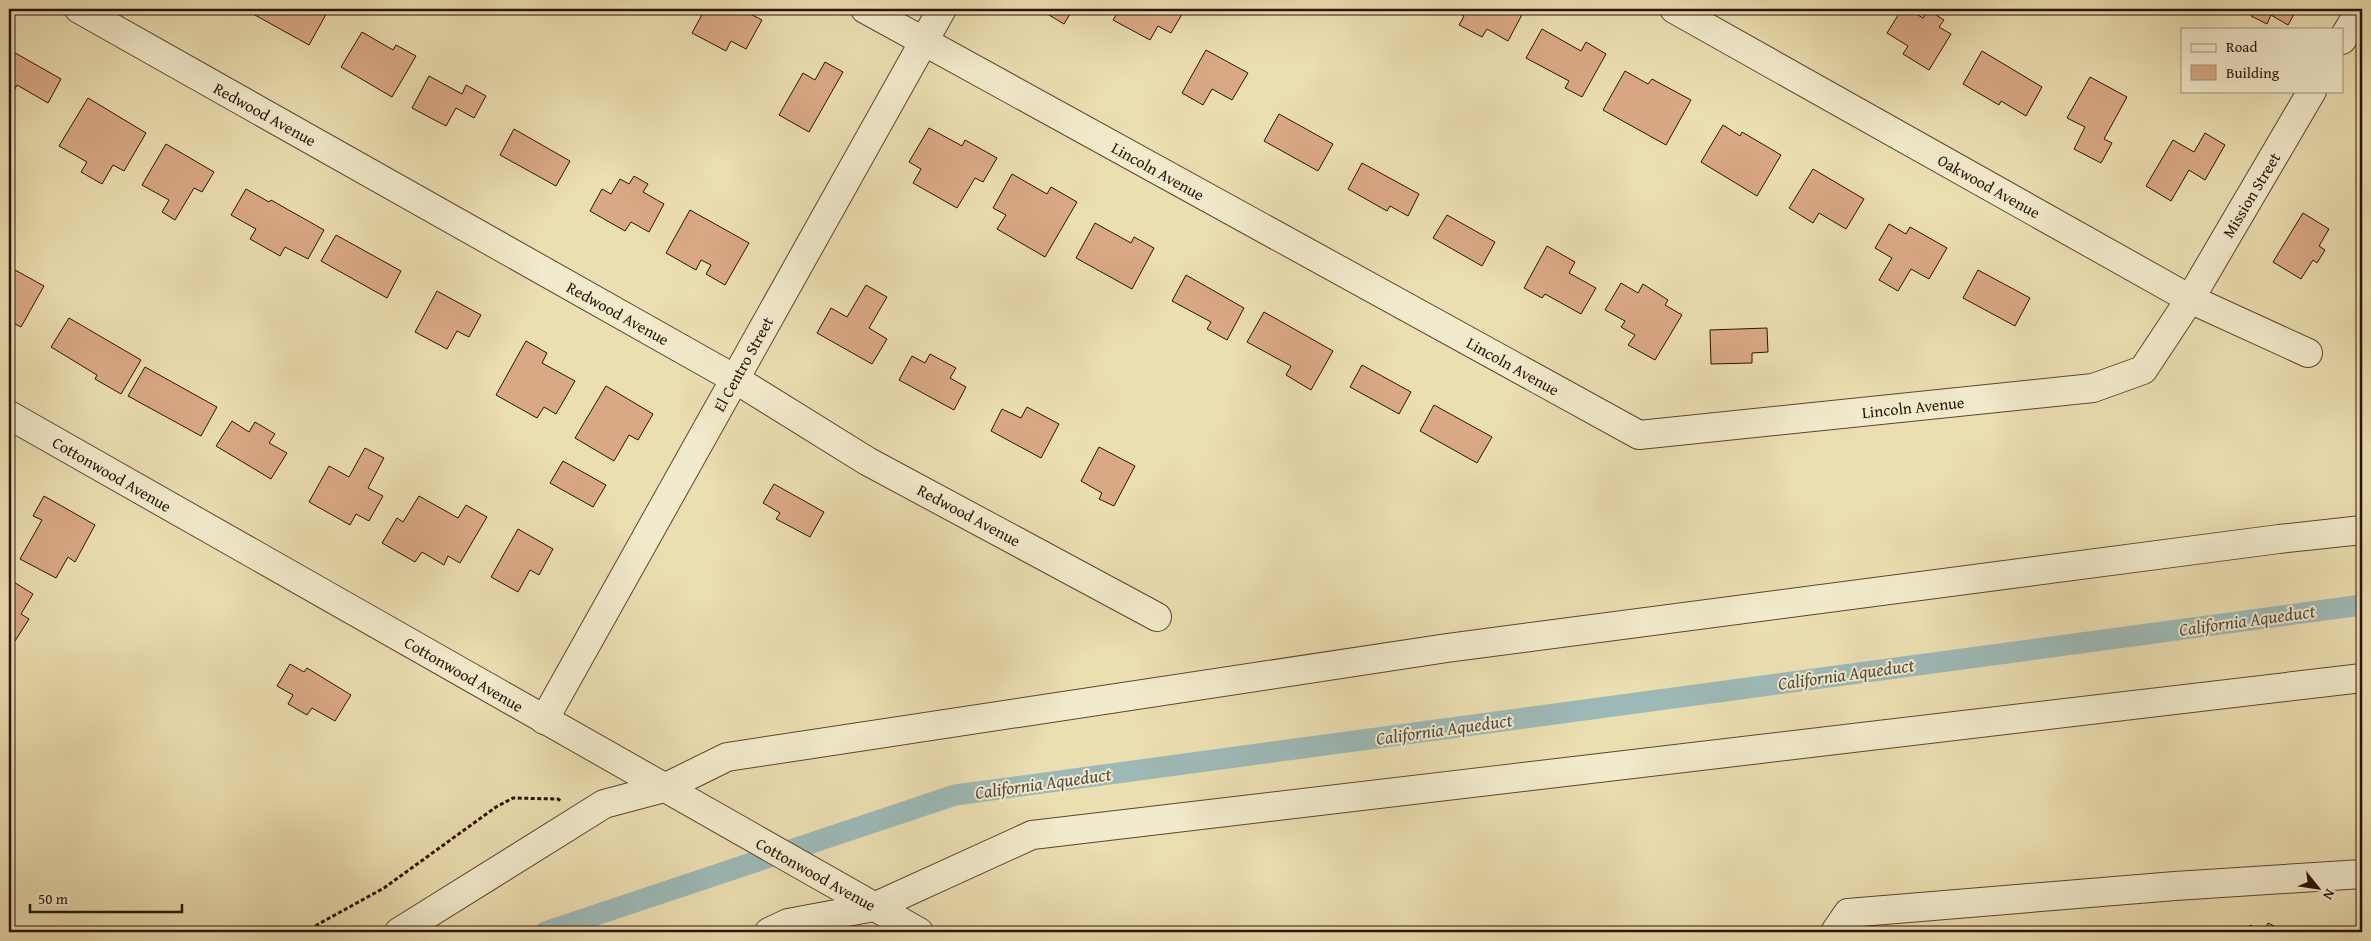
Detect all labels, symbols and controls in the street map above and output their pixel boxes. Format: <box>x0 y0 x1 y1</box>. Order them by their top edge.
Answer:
legend <box>2181 28 2344 92</box>
text: Road <box>2226 36 2257 57</box>
text: Building <box>2226 62 2280 83</box>
street label: Redwood Avenue <box>209 76 321 152</box>
street label: Lincoln Avenue <box>1107 136 1209 206</box>
street label: Mission Street <box>2216 147 2286 242</box>
street label: Oakwood Avenue <box>1933 148 2045 224</box>
street label: Redwood Avenue <box>562 275 674 351</box>
street label: El Centro Street <box>707 312 779 416</box>
street label: Lincoln Avenue <box>1462 331 1564 401</box>
street label: Lincoln Avenue <box>1861 390 1965 424</box>
street label: Cottonwood Avenue <box>48 430 176 518</box>
street label: Redwood Avenue <box>913 478 1025 552</box>
water label: California Aqueduct <box>2177 597 2317 643</box>
street label: Cottonwood Avenue <box>400 630 528 718</box>
water label: California Aqueduct <box>1776 651 1916 697</box>
water label: California Aqueduct <box>1374 706 1514 752</box>
water label: California Aqueduct <box>973 760 1113 806</box>
street label: Cottonwood Avenue <box>752 831 880 917</box>
north arrow <box>2294 864 2344 914</box>
scale bar <box>30 881 182 913</box>
text: N <box>2318 885 2340 904</box>
text: 50 m <box>38 888 69 909</box>

